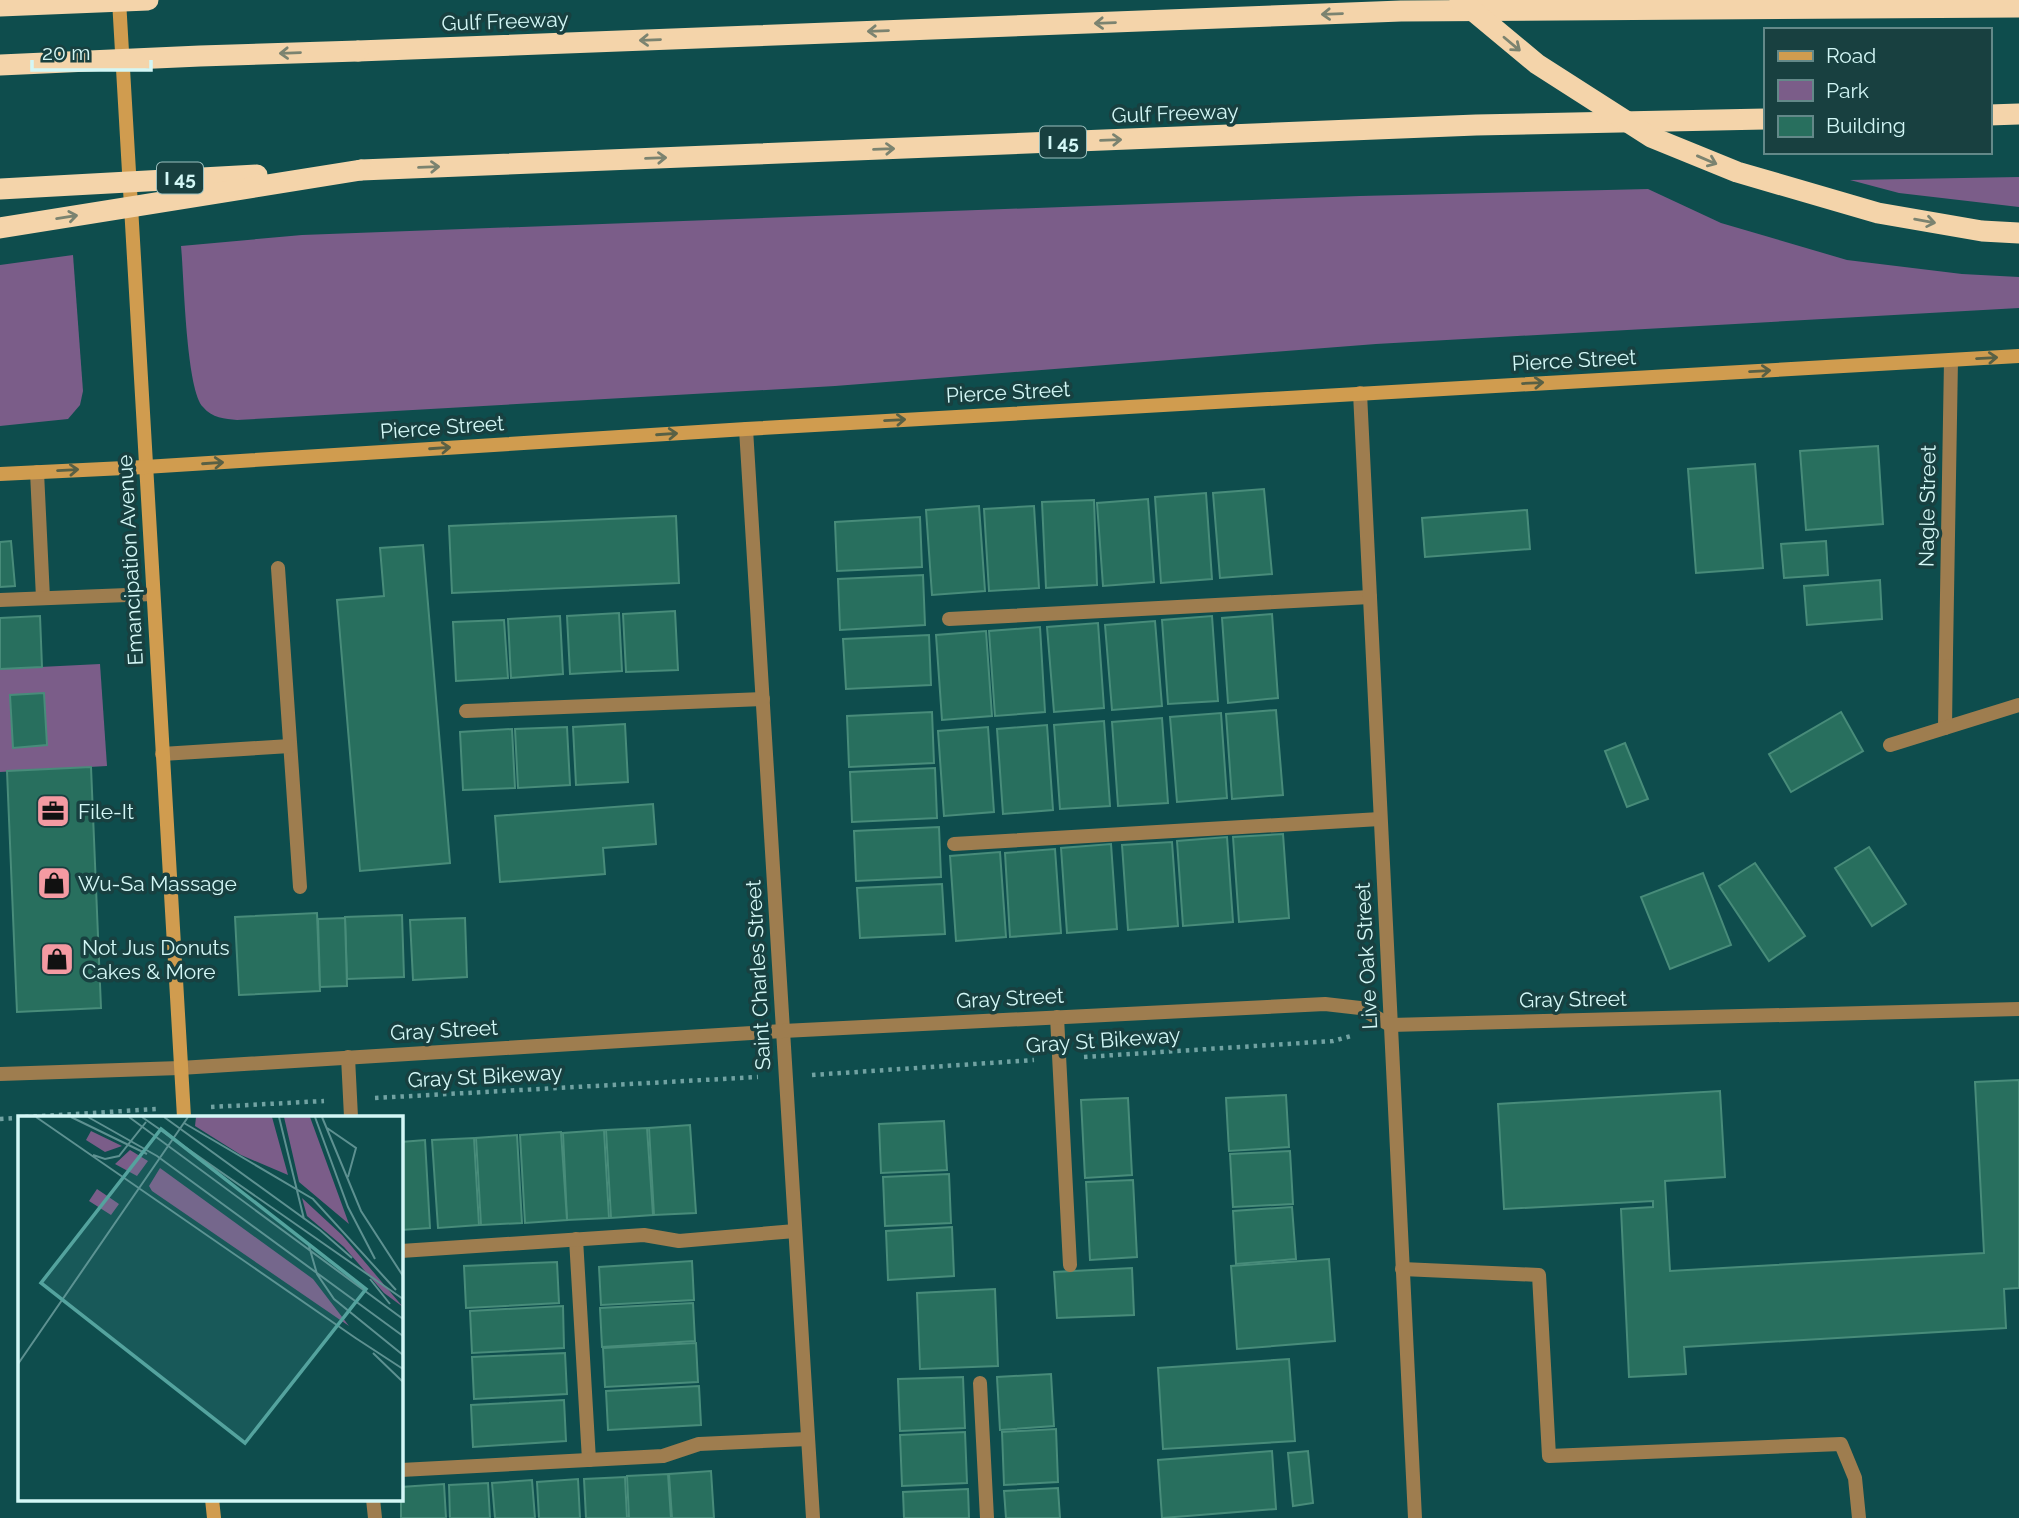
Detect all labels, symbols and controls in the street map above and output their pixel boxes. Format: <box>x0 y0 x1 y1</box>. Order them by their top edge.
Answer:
street label: Gulf Freeway <box>441 6 569 36</box>
one-way arrow <box>1321 8 1344 21</box>
one-way arrow <box>1094 16 1117 29</box>
one-way arrow <box>866 25 889 38</box>
scale bar <box>32 28 150 72</box>
legend <box>1764 28 1991 154</box>
one-way arrow <box>639 34 662 47</box>
one-way arrow <box>1503 36 1521 52</box>
text: 20 m <box>42 40 90 65</box>
text: Road <box>1826 43 1876 68</box>
one-way arrow <box>279 47 302 60</box>
text: Park <box>1826 78 1869 103</box>
street label: Gulf Freeway <box>1111 98 1239 128</box>
text: Building <box>1826 113 1906 138</box>
road number: I 45 <box>1040 126 1086 158</box>
one-way arrow <box>1099 133 1122 146</box>
one-way arrow <box>872 142 895 155</box>
one-way arrow <box>645 151 668 164</box>
one-way arrow <box>1696 154 1717 167</box>
one-way arrow <box>417 161 440 174</box>
road number: I 45 <box>157 162 203 194</box>
one-way arrow <box>55 210 78 223</box>
one-way arrow <box>1914 215 1936 228</box>
street label: Pierce Street <box>1511 344 1637 376</box>
one-way arrow <box>1975 351 1998 364</box>
one-way arrow <box>1748 364 1771 377</box>
street label: Pierce Street <box>945 376 1071 408</box>
one-way arrow <box>1521 377 1544 390</box>
street label: Pierce Street <box>379 410 505 444</box>
one-way arrow <box>883 413 905 426</box>
one-way arrow <box>656 427 678 440</box>
one-way arrow <box>429 442 452 455</box>
street label: Nagle Street <box>1913 445 1941 567</box>
street label: Emancipation Avenue <box>112 454 148 666</box>
one-way arrow <box>202 456 224 469</box>
one-way arrow <box>56 464 79 477</box>
office icon: File-It <box>34 792 72 830</box>
place label: File-It <box>78 799 134 824</box>
shop icon: Wu-Sa Massage <box>35 864 73 902</box>
place label: Wu-Sa Massage <box>78 871 237 896</box>
street label: Saint Charles Street <box>741 879 775 1071</box>
street label: Live Oak Street <box>1350 882 1382 1030</box>
place label: Not Jus Donuts Cakes & More <box>82 935 230 984</box>
shop icon: Not Jus Donuts Cakes & More <box>38 940 76 978</box>
street label: Gray Street <box>955 983 1065 1013</box>
street label: Gray Street <box>1519 986 1627 1012</box>
street label: Gray Street <box>389 1015 499 1045</box>
street label: Gray St Bikeway <box>1025 1022 1181 1058</box>
street label: Gray St Bikeway <box>407 1059 563 1093</box>
inset map <box>18 1116 402 1500</box>

